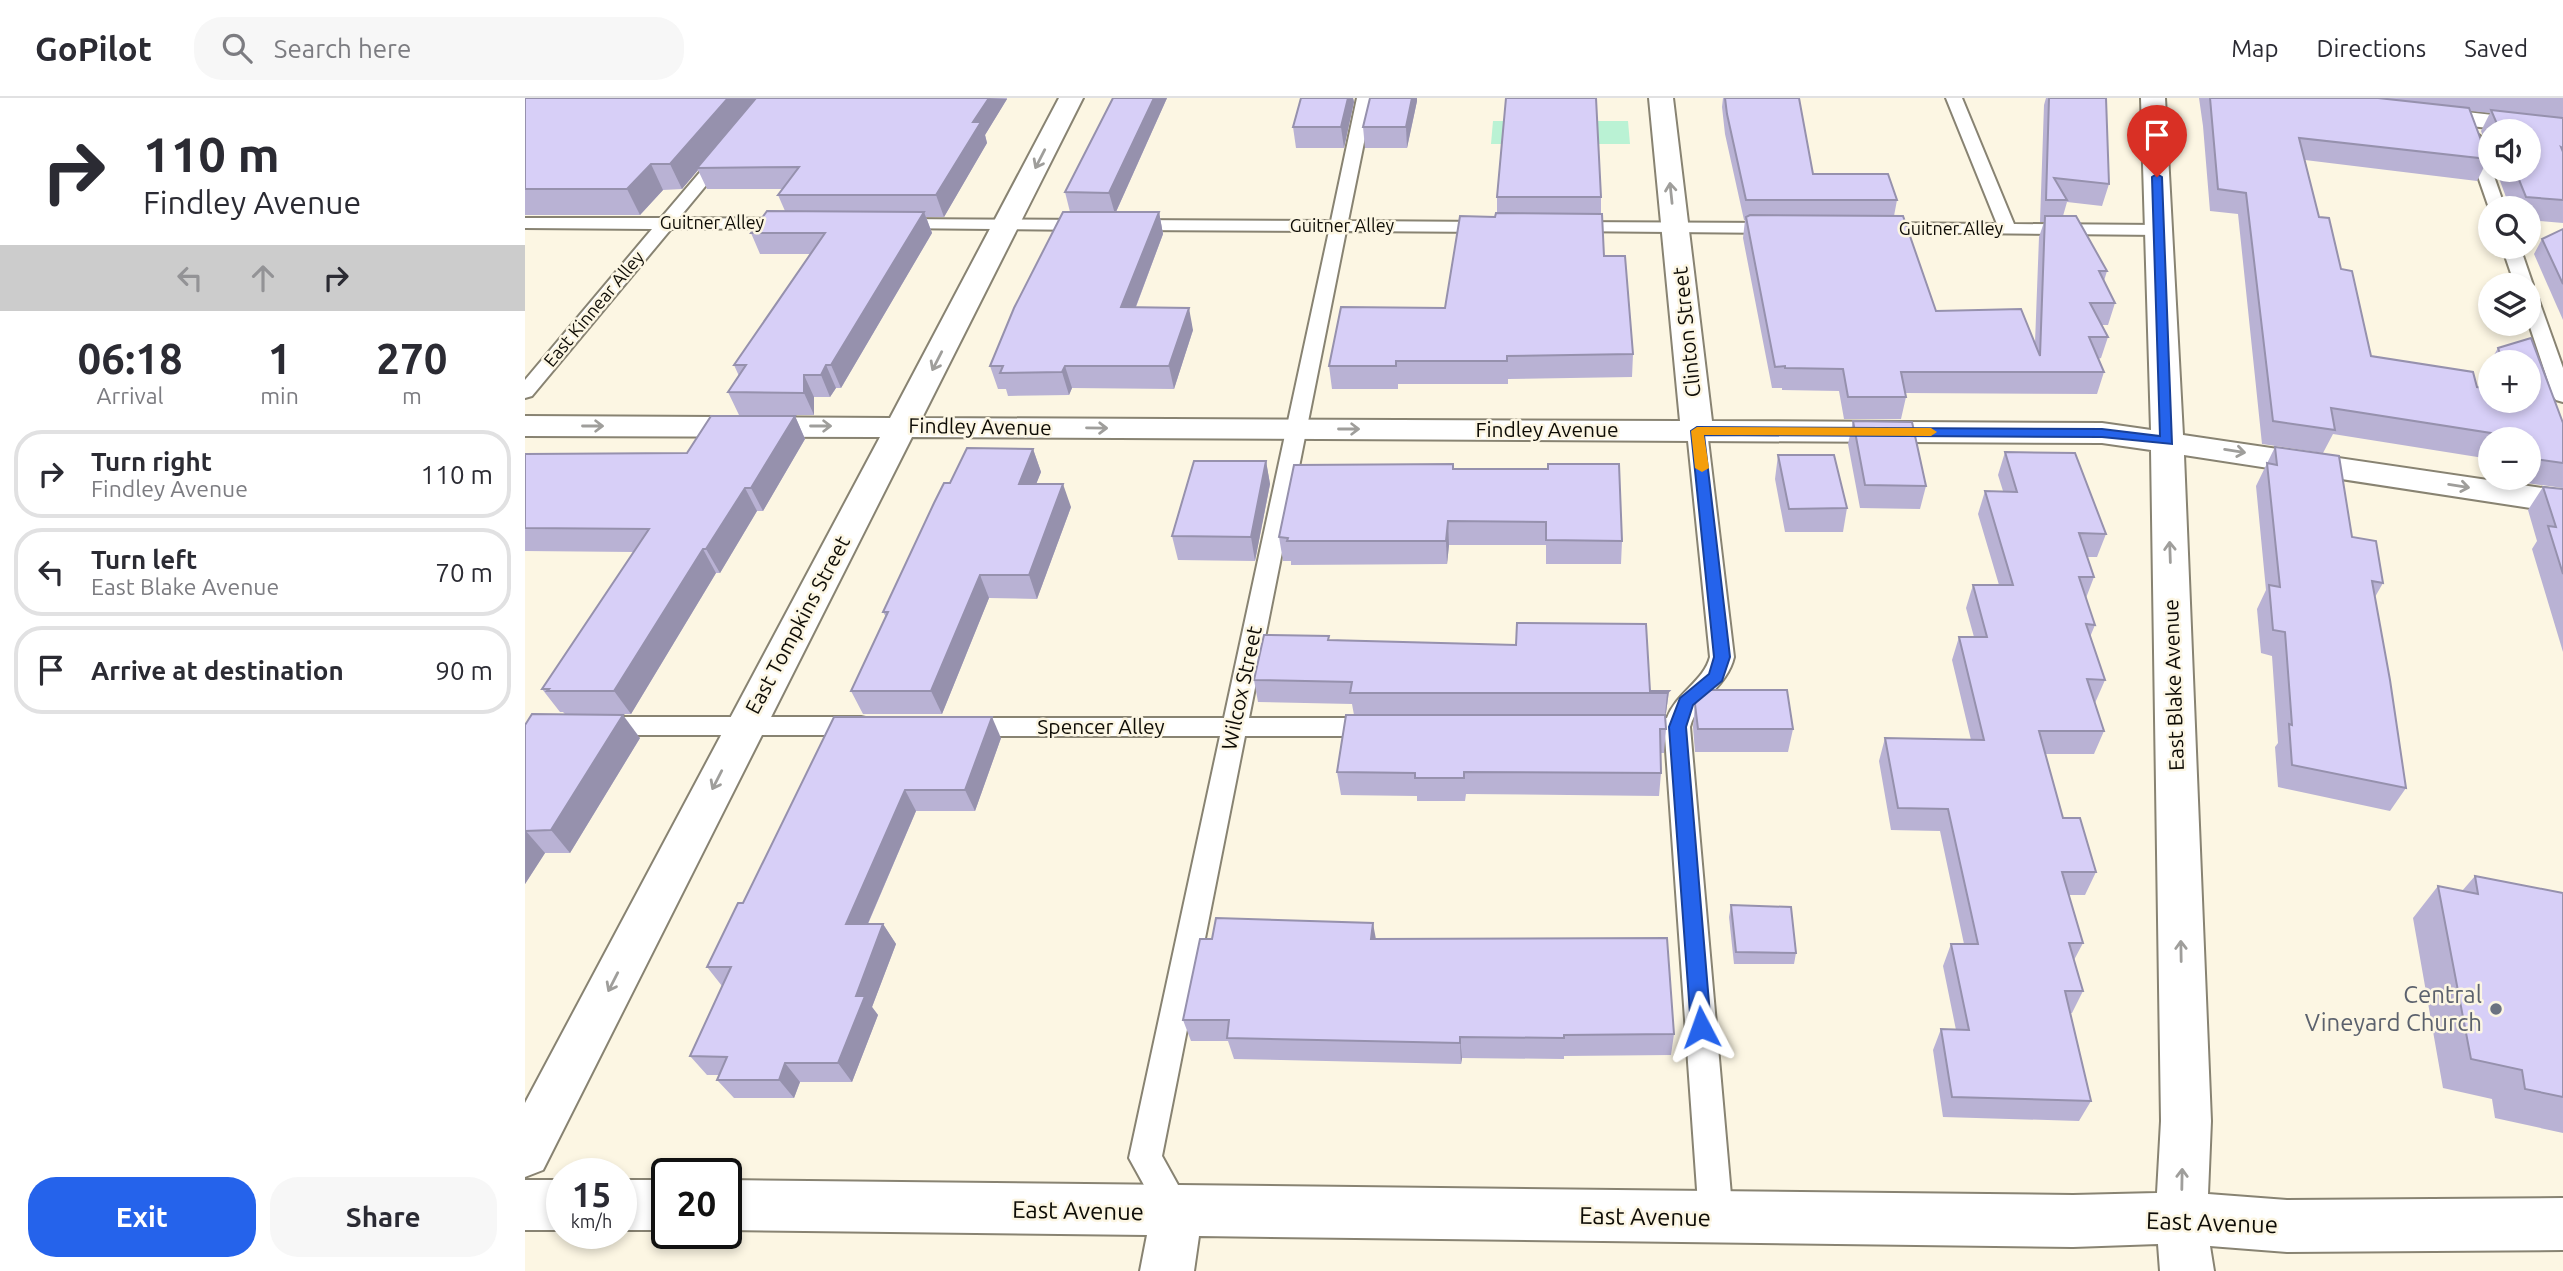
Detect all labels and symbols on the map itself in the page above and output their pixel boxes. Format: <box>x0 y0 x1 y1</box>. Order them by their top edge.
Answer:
pin <box>2127 105 2187 177</box>
one-way arrow <box>1033 148 1047 169</box>
one-way arrow <box>1665 182 1678 205</box>
street label: Guitner Alley <box>660 212 765 232</box>
street label: Guitner Alley <box>1290 215 1395 235</box>
street label: Guitner Alley <box>1899 218 2004 238</box>
street label: East Kinnear Alley <box>539 246 648 370</box>
street label: Clinton Street <box>1667 266 1705 399</box>
one-way arrow <box>929 350 943 371</box>
street label: Findley Avenue <box>908 413 1052 439</box>
street label: Findley Avenue <box>1475 417 1619 441</box>
one-way arrow <box>581 419 604 433</box>
one-way arrow <box>809 419 832 433</box>
one-way arrow <box>1085 421 1108 435</box>
one-way arrow <box>1337 422 1360 436</box>
one-way arrow <box>2223 445 2245 458</box>
one-way arrow <box>2447 480 2470 493</box>
street label: East Tompkins Street <box>740 531 854 718</box>
one-way arrow <box>2164 541 2177 564</box>
street label: East Blake Avenue <box>2158 599 2188 771</box>
street label: Wilcox Street <box>1216 624 1266 752</box>
street label: Spencer Alley <box>1037 714 1165 738</box>
one-way arrow <box>710 769 724 790</box>
one-way arrow <box>2175 940 2188 963</box>
one-way arrow <box>606 971 619 992</box>
place label: Central Vineyard Church <box>2305 981 2482 1036</box>
position arrow <box>1664 990 1738 1064</box>
marker: Central Vineyard Church <box>2488 1001 2504 1017</box>
speed limit sign: 20 <box>651 1158 742 1249</box>
one-way arrow <box>2175 1167 2189 1190</box>
street label: East Avenue <box>1012 1196 1144 1225</box>
street label: East Avenue <box>1579 1202 1711 1231</box>
street label: East Avenue <box>2146 1207 2278 1238</box>

